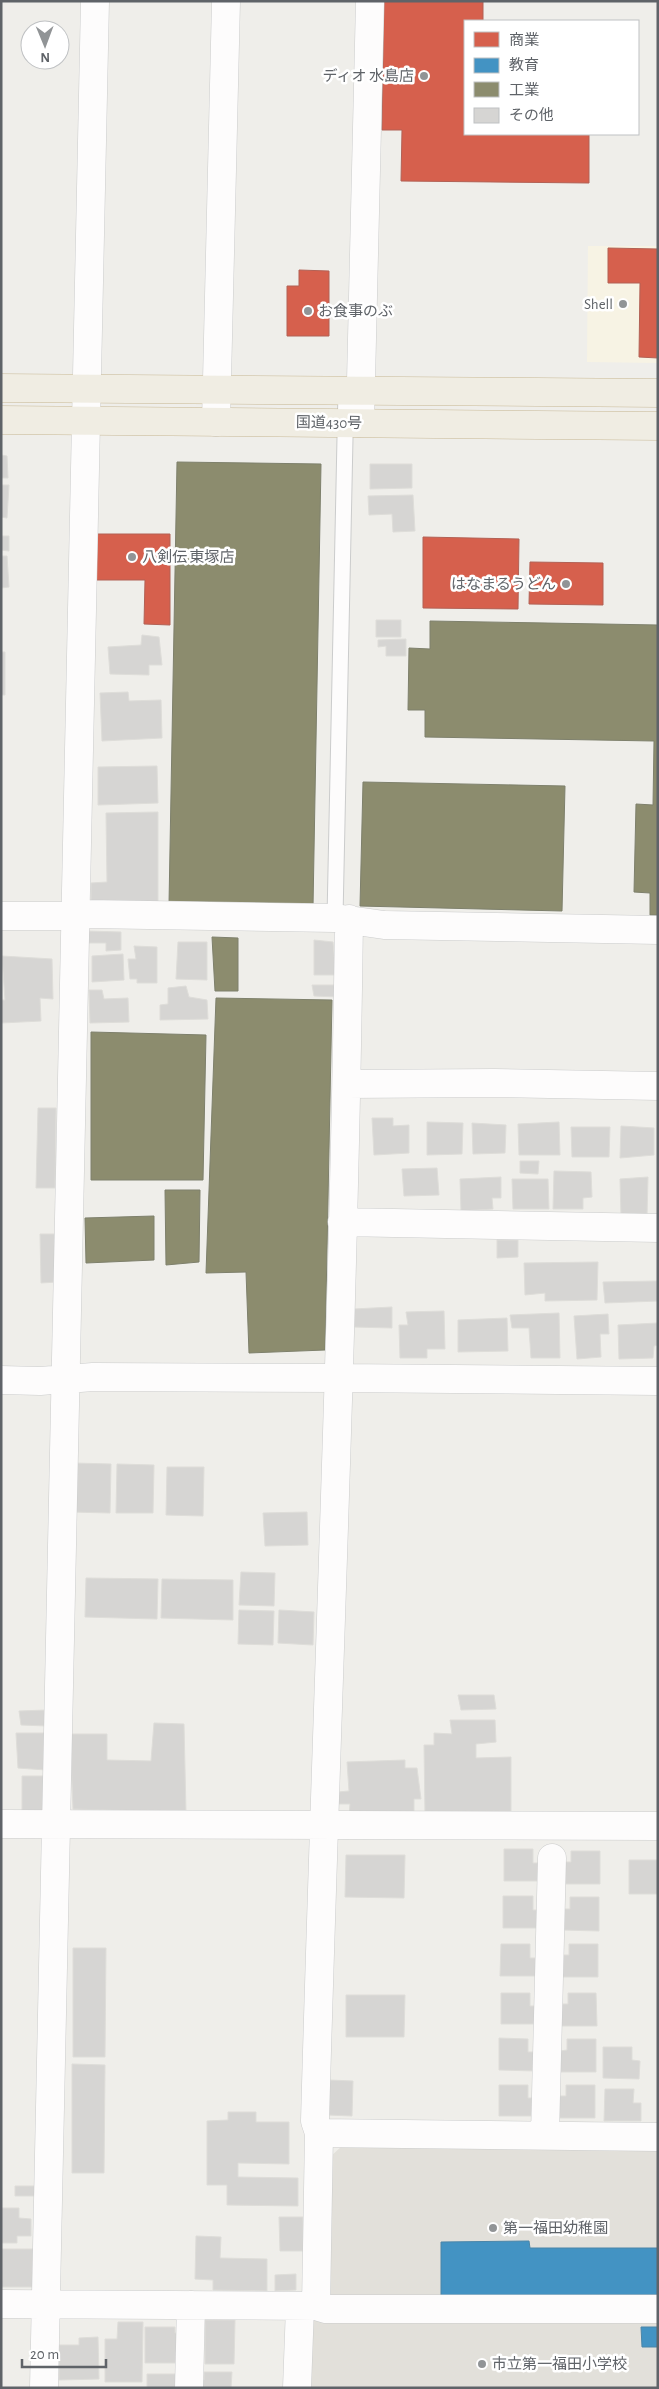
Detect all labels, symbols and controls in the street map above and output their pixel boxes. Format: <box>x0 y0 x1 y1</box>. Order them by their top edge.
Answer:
north arrow <box>20 20 70 70</box>
legend <box>464 20 639 135</box>
text: 商業 <box>509 32 539 48</box>
text: N <box>40 50 50 64</box>
text: 教育 <box>509 57 539 73</box>
place label: ディオ 水島店 <box>323 68 414 84</box>
marker: ディオ 水島店 <box>418 70 430 82</box>
text: 工業 <box>509 82 539 98</box>
text: その他 <box>509 107 554 123</box>
place label: Shell <box>584 297 613 312</box>
marker: Shell <box>617 298 629 310</box>
place label: お食事のぶ <box>318 303 393 319</box>
marker: お食事のぶ <box>302 305 314 317</box>
street label: 国道430号 <box>296 414 362 431</box>
place label: 八剣伝 東塚店 <box>142 549 234 565</box>
marker: 八剣伝 東塚店 <box>126 551 138 563</box>
place label: はなまるうどん <box>451 576 556 592</box>
marker: はなまるうどん <box>560 578 572 590</box>
place label: 第一福田幼稚園 <box>503 2220 608 2236</box>
marker: 第一福田幼稚園 <box>487 2222 499 2234</box>
scale bar <box>22 2336 106 2368</box>
text: 20 m <box>30 2347 59 2362</box>
place label: 市立第一福田小学校 <box>492 2356 627 2372</box>
marker: 市立第一福田小学校 <box>476 2358 488 2370</box>

